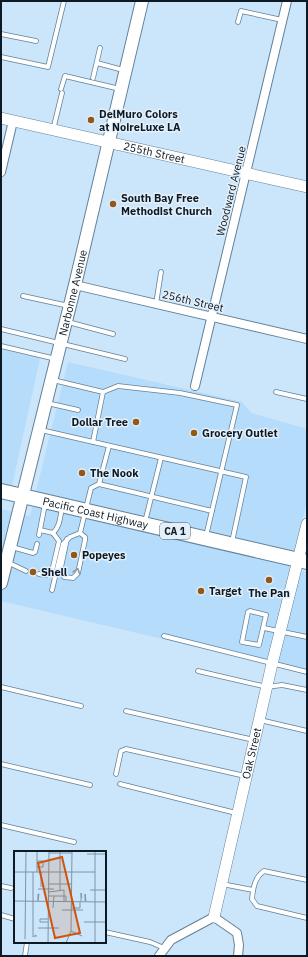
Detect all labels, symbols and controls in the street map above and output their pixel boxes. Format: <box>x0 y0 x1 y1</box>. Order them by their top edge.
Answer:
place label: DelMuro Colors at NoireLuxe LA <box>99 107 181 134</box>
marker: DelMuro Colors at NoireLuxe LA <box>86 115 96 125</box>
street label: 255th Street <box>122 139 186 166</box>
street label: Woodward Avenue <box>213 145 249 237</box>
place label: South Bay Free Methodist Church <box>121 191 212 218</box>
marker: South Bay Free Methodist Church <box>108 199 118 209</box>
street label: Narbonne Avenue <box>56 248 90 337</box>
street label: 256th Street <box>161 287 225 315</box>
place label: Dollar Tree <box>72 415 128 429</box>
marker: Dollar Tree <box>131 417 141 427</box>
place label: Grocery Outlet <box>202 426 278 440</box>
marker: Grocery Outlet <box>189 428 199 438</box>
place label: The Nook <box>90 466 139 480</box>
marker: The Nook <box>77 468 87 478</box>
street label: Pacific Coast Highway <box>41 494 150 532</box>
road number: CA 1 <box>160 523 190 539</box>
place label: Popeyes <box>82 548 126 562</box>
marker: Popeyes <box>69 550 79 560</box>
place label: Shell <box>41 565 68 579</box>
marker: Shell <box>28 567 38 577</box>
one-way arrow <box>73 567 81 574</box>
marker: The Pan <box>264 575 274 585</box>
place label: Target <box>209 584 242 598</box>
marker: Target <box>196 586 206 596</box>
place label: The Pan <box>248 586 290 600</box>
street label: Oak Street <box>239 726 264 780</box>
inset map <box>14 851 106 943</box>

